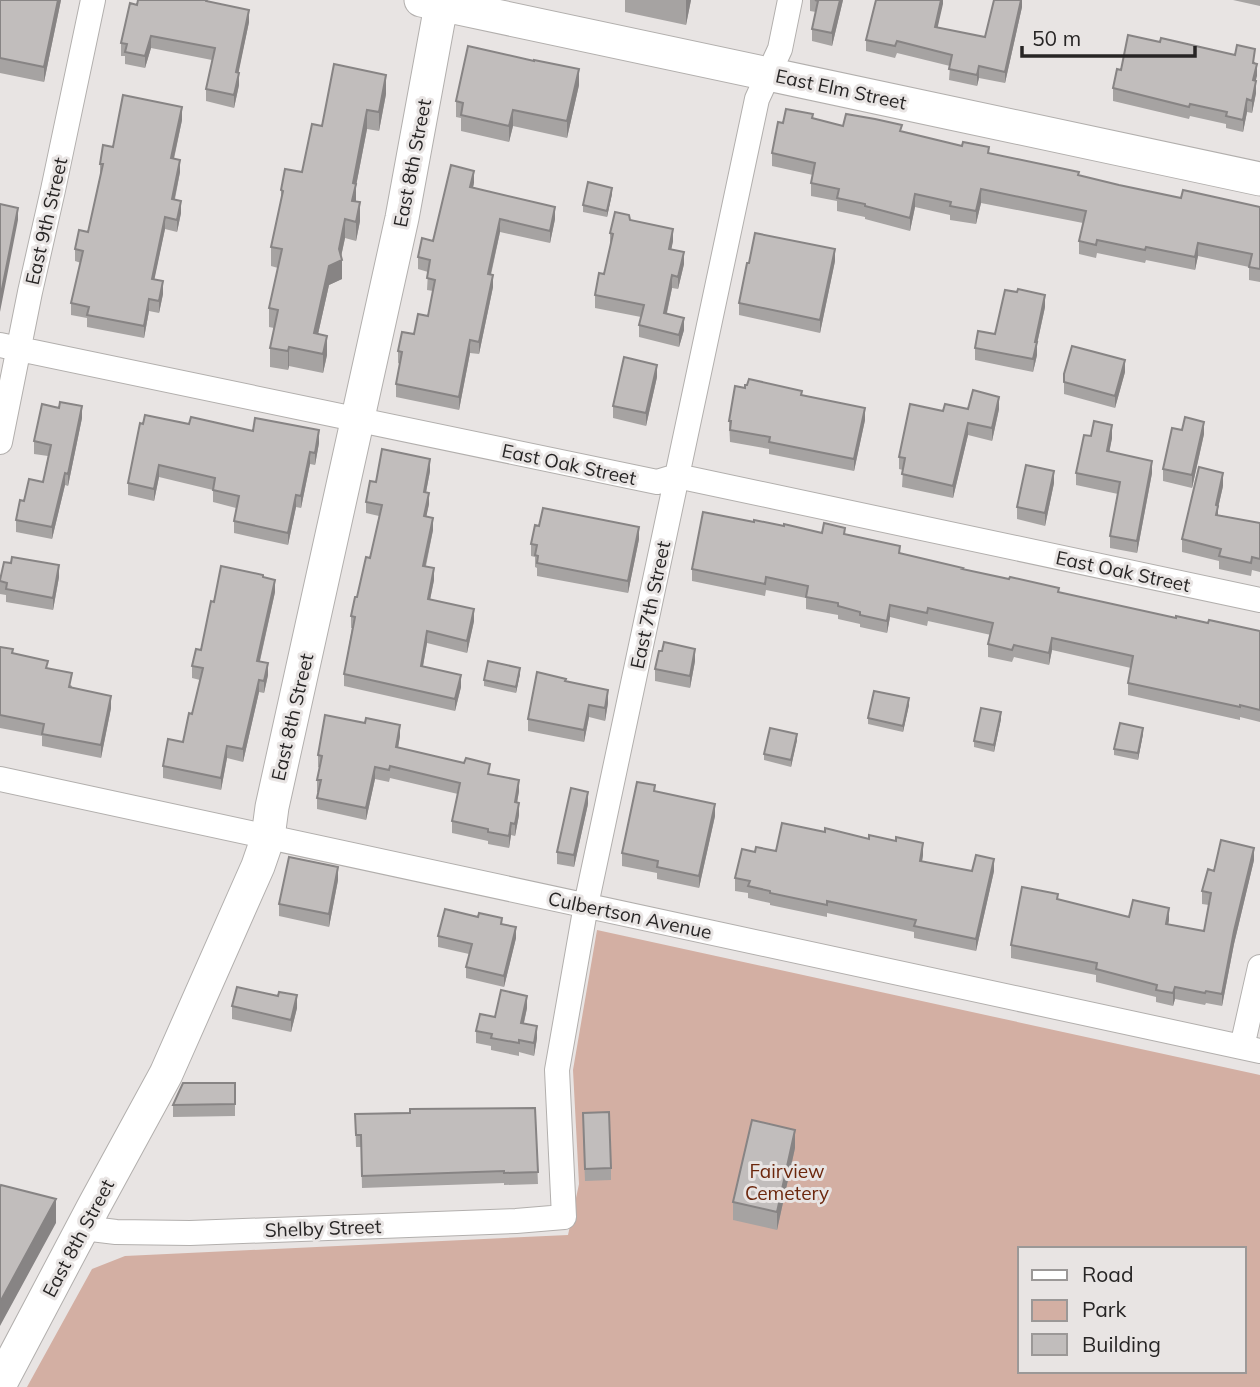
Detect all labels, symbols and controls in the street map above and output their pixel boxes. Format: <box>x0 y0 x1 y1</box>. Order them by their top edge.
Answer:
scale bar <box>1022 14 1195 58</box>
text: 50 m <box>1032 25 1081 51</box>
street label: East Elm Street <box>773 63 909 115</box>
street label: East 8th Street <box>388 97 436 229</box>
street label: East 9th Street <box>20 155 72 287</box>
street label: East Oak Street <box>500 438 639 490</box>
street label: East 7th Street <box>625 539 675 671</box>
street label: East Oak Street <box>1054 545 1193 597</box>
street label: East 8th Street <box>266 651 318 783</box>
street label: Culbertson Avenue <box>546 886 714 944</box>
park label: Fairview Cemetery <box>745 1159 829 1205</box>
street label: East 8th Street <box>37 1175 119 1301</box>
street label: Shelby Street <box>264 1214 382 1242</box>
legend <box>1018 1247 1246 1373</box>
text: Road <box>1082 1261 1133 1287</box>
text: Park <box>1082 1296 1126 1322</box>
text: Building <box>1082 1331 1161 1357</box>

